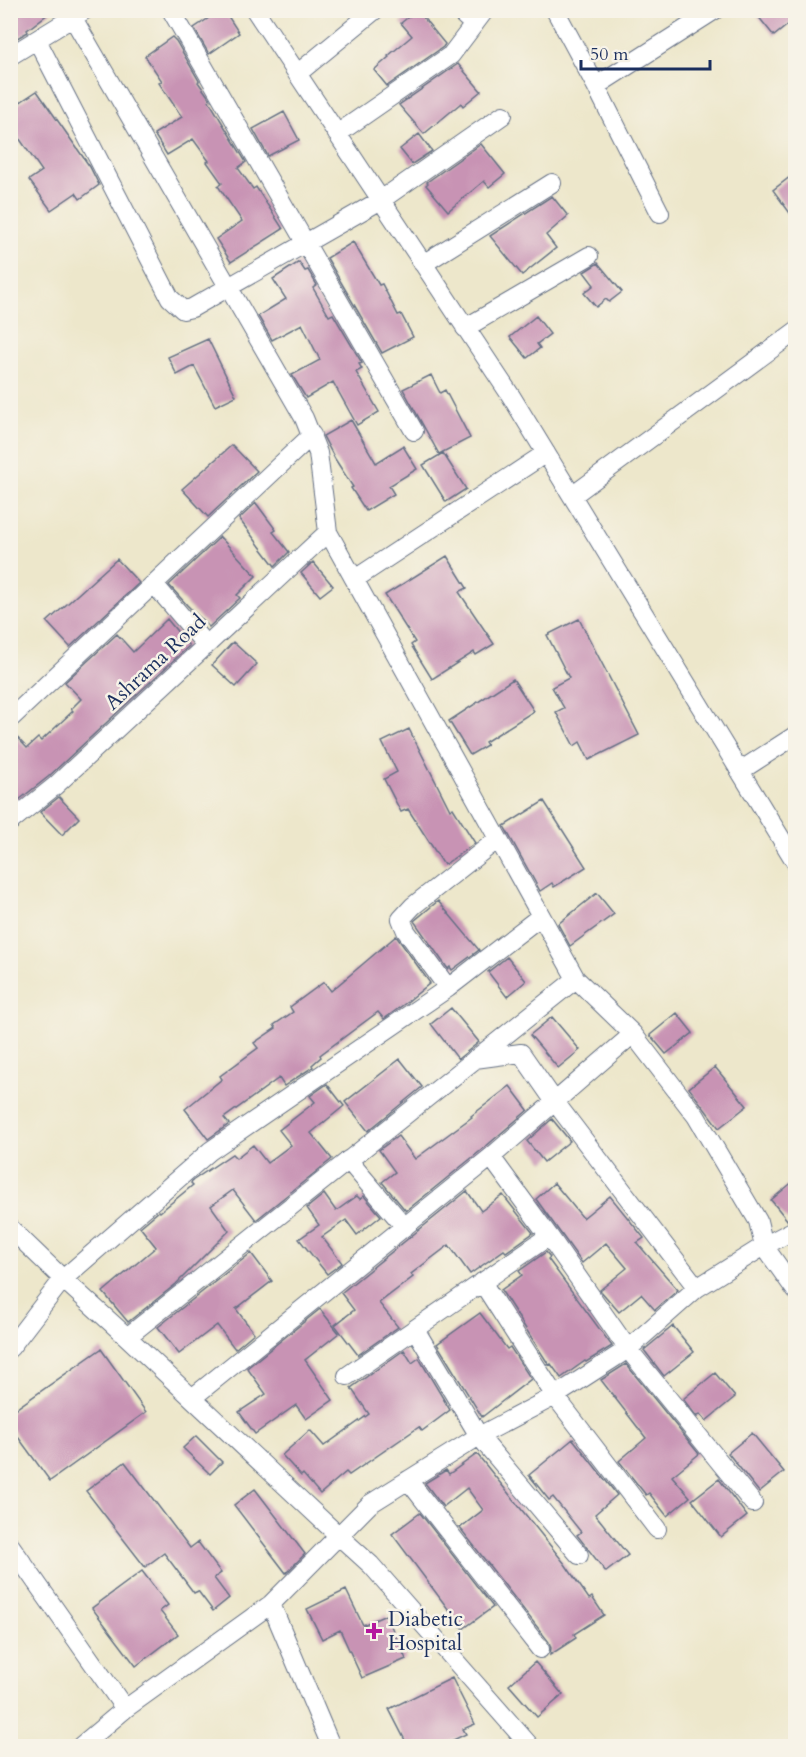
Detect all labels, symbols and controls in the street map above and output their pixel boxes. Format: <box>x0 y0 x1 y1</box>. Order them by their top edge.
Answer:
scale bar <box>581 33 710 71</box>
text: 50 m <box>590 42 629 67</box>
street label: Ashrama Road <box>98 608 212 717</box>
place label: Diabetic Hospital <box>388 1605 463 1658</box>
marker: Diabetic Hospital <box>365 1622 383 1640</box>

